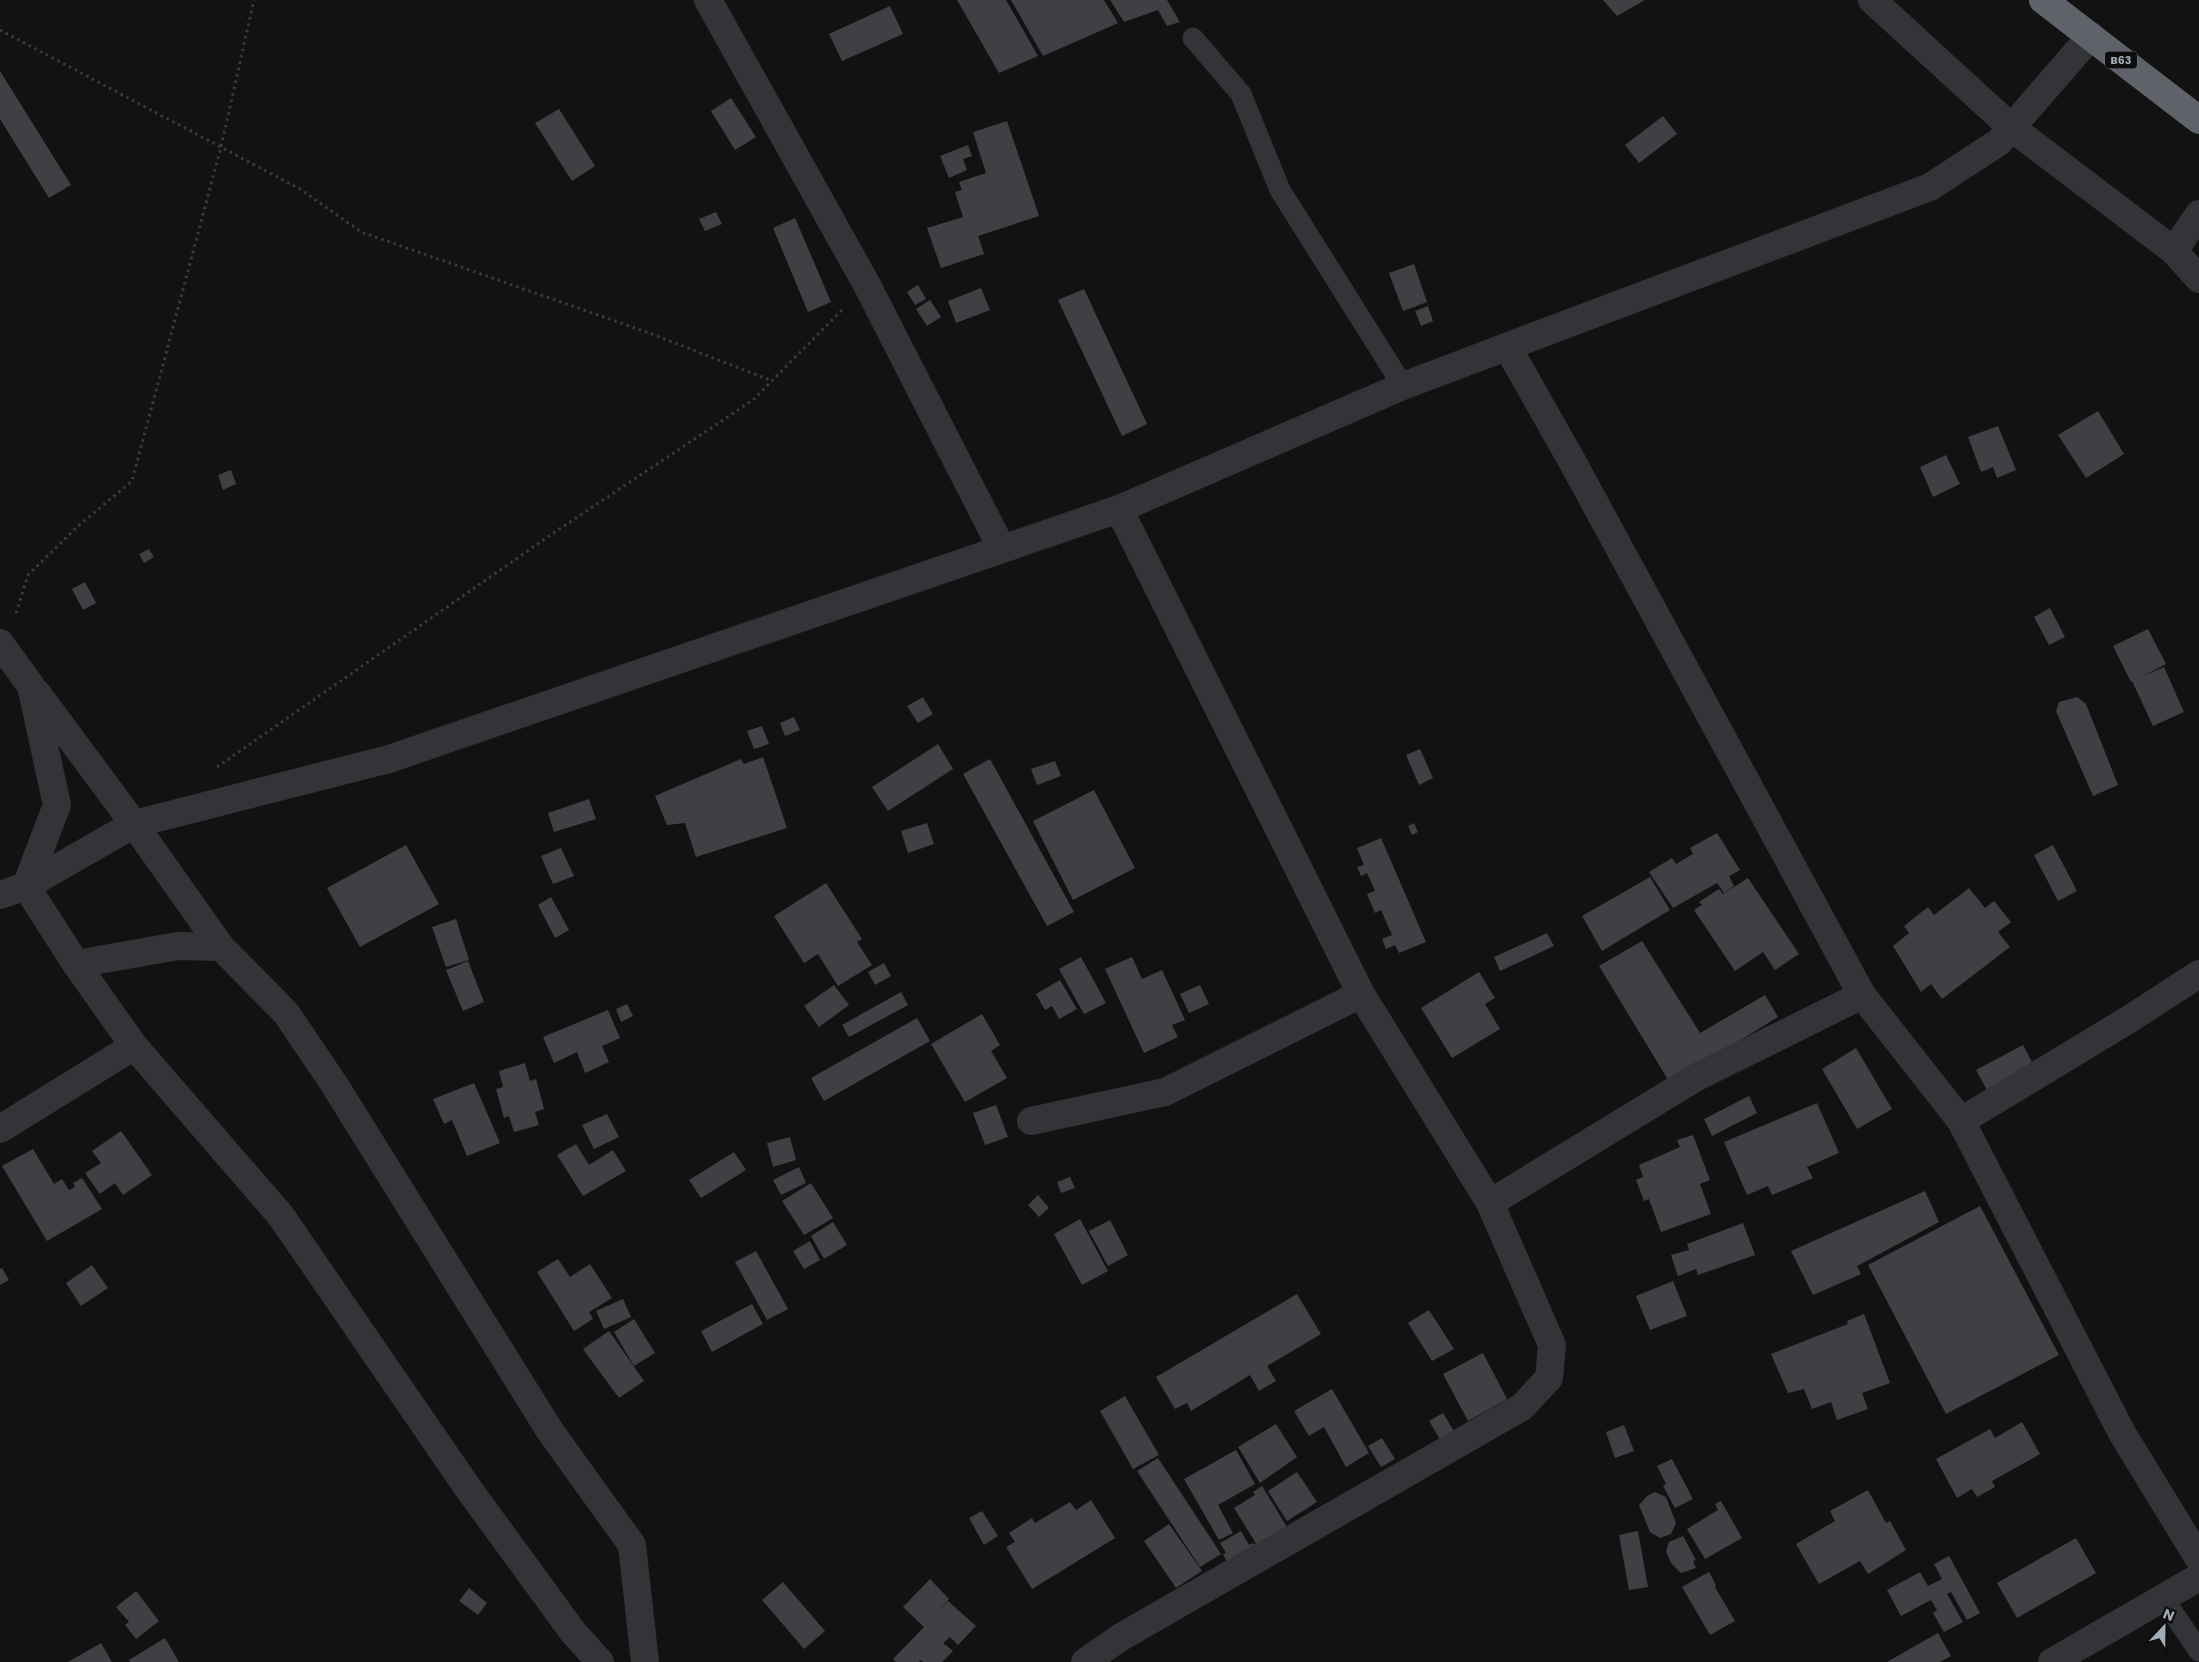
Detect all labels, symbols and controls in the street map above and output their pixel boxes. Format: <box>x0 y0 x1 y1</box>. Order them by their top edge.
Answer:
road number: B63 <box>2105 52 2137 68</box>
north arrow <box>2139 1602 2189 1652</box>
text: N <box>2160 1604 2177 1626</box>

